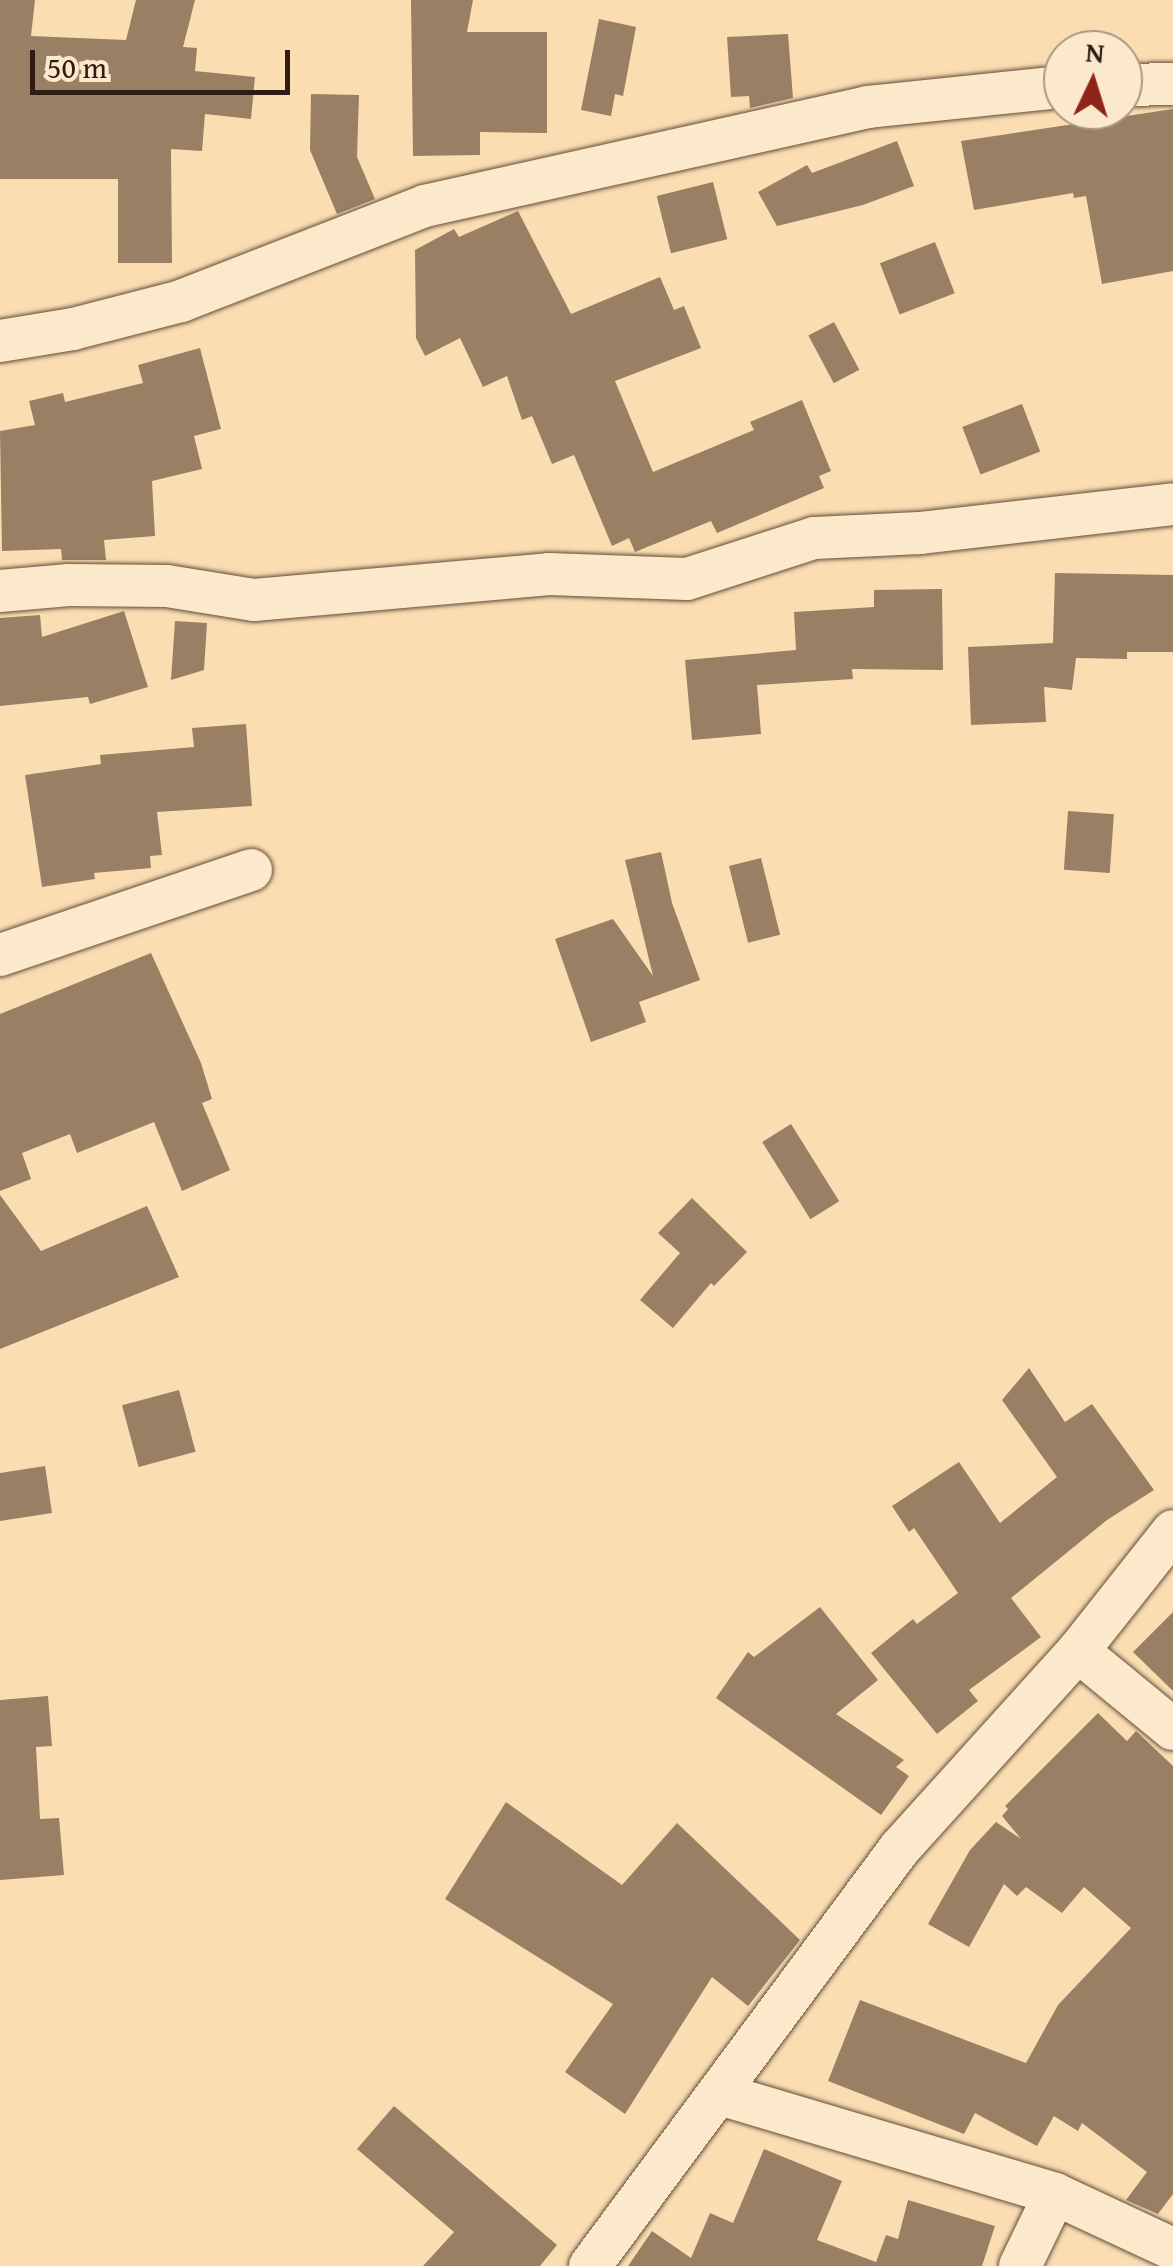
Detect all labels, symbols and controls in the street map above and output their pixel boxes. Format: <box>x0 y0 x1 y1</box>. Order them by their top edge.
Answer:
scale bar <box>35 30 295 92</box>
north arrow <box>1043 30 1143 130</box>
text: N <box>1084 30 1106 73</box>
text: 50 m <box>47 45 107 89</box>

